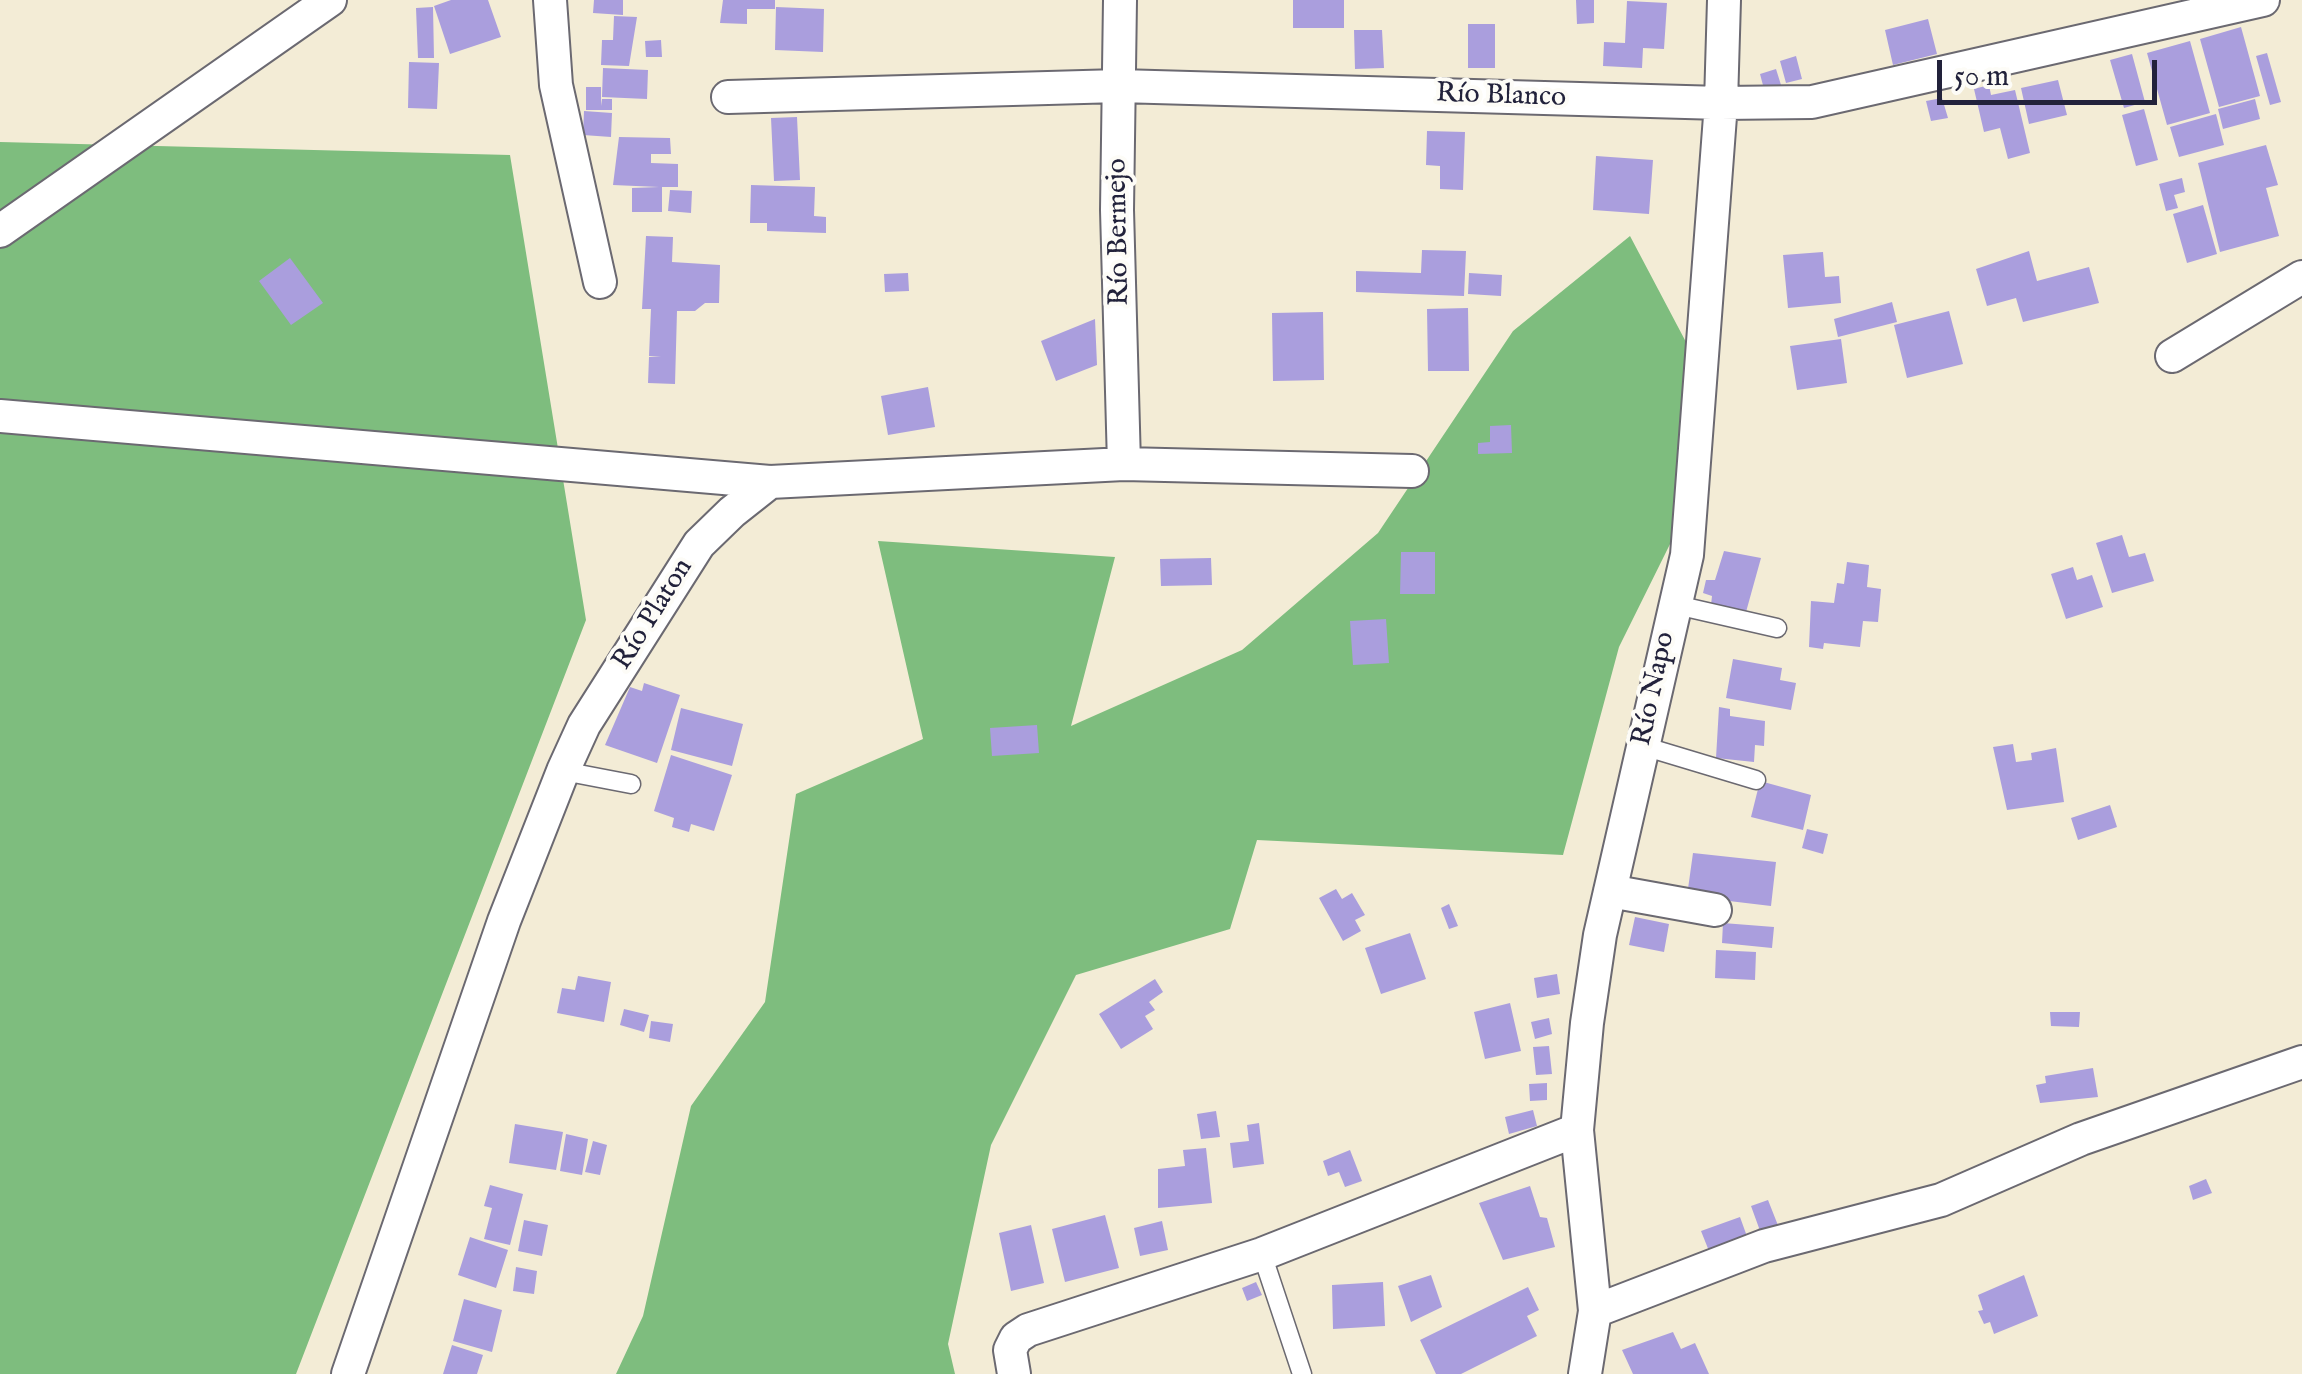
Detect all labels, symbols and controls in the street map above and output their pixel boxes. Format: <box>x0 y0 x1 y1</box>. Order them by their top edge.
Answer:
scale bar <box>1942 40 2162 102</box>
text: 50 m <box>1954 58 2009 96</box>
street label: Río Blanco <box>1435 78 1567 116</box>
street label: Río Bermejo <box>1102 158 1138 306</box>
street label: Río Platon <box>607 553 701 677</box>
street label: Río Napo <box>1627 629 1683 749</box>

